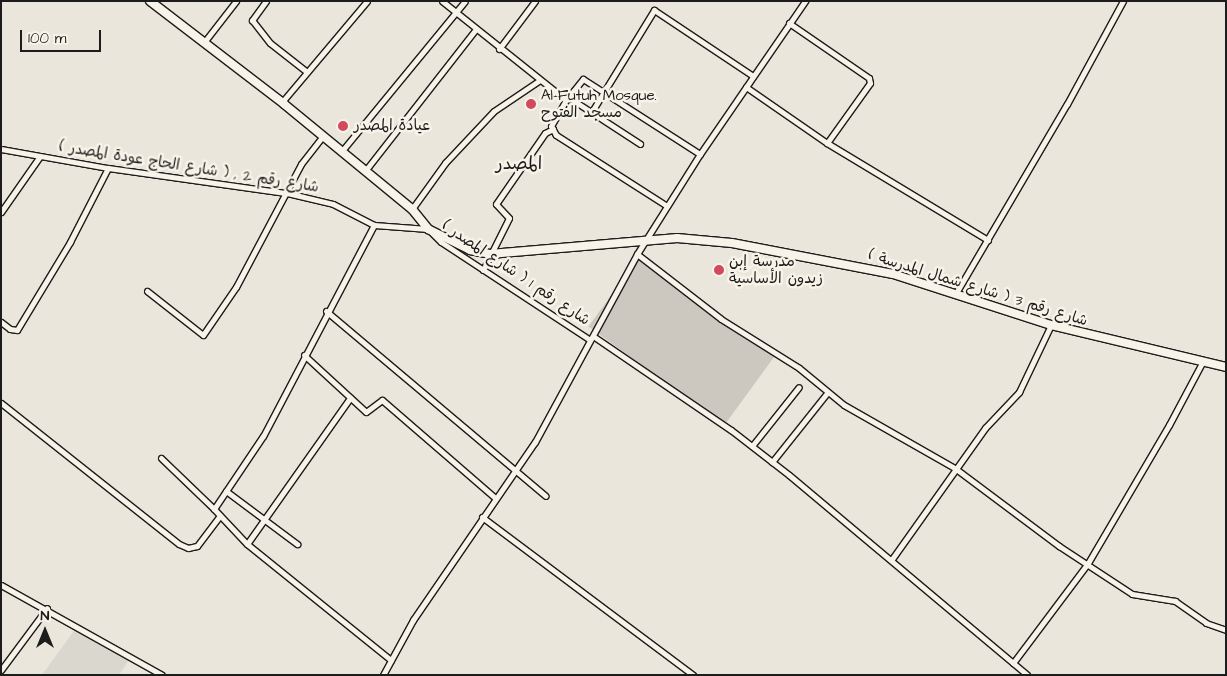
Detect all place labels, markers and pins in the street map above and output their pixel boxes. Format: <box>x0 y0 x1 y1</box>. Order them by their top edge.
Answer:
place label: Al-Futuh Mosque. مسجد الفتوح <box>541 86 657 121</box>
marker: Al-Futuh Mosque. مسجد الفتوح <box>525 98 537 110</box>
place label: عيادة المصدر <box>354 117 430 135</box>
marker: عيادة المصدر <box>336 119 350 133</box>
place label: مدرسة إبن زيدون الأساسية <box>729 252 823 287</box>
marker: مدرسة إبن زيدون الأساسية <box>713 264 725 276</box>

